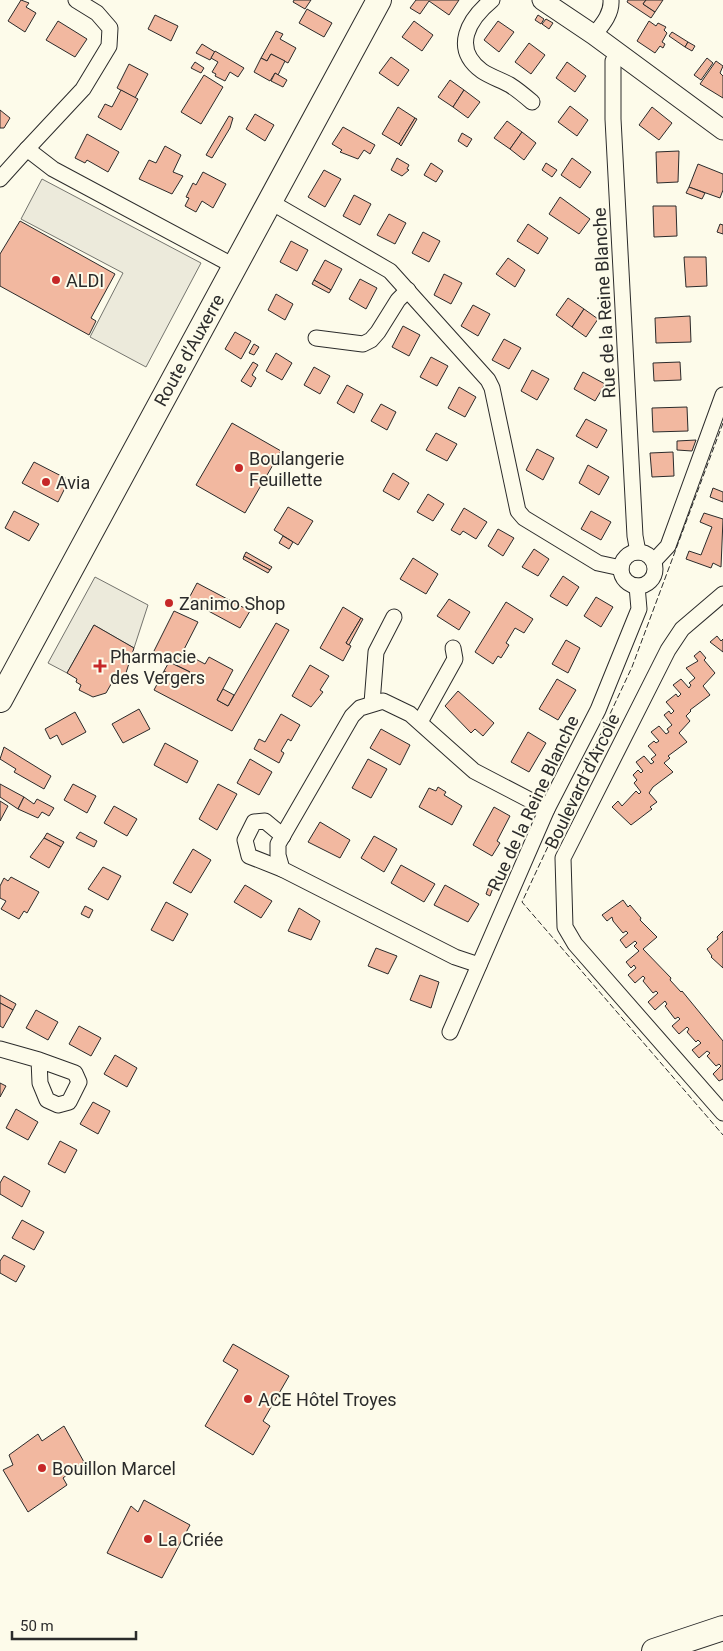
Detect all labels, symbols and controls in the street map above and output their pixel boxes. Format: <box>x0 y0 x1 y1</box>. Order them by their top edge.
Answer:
street label: Rue de la Reine Blanche <box>589 207 619 399</box>
place label: ALDI <box>66 270 104 291</box>
marker: ALDI <box>50 274 62 286</box>
street label: Route d'Auxerre <box>150 290 228 410</box>
place label: Boulangerie Feuillette <box>249 448 344 490</box>
marker: Boulangerie Feuillette <box>233 462 245 474</box>
place label: Avia <box>56 472 90 493</box>
marker: Avia <box>40 476 52 488</box>
place label: Zanimo Shop <box>179 593 285 614</box>
marker: Zanimo Shop <box>163 597 175 609</box>
place label: Pharmacie des Vergers <box>110 646 205 688</box>
marker: Pharmacie des Vergers <box>94 660 106 672</box>
street label: Boulevard d'Arcole <box>540 710 624 852</box>
street label: Rue de la Reine Blanche <box>483 712 583 894</box>
place label: ACE Hôtel Troyes <box>258 1389 396 1410</box>
marker: ACE Hôtel Troyes <box>242 1393 254 1405</box>
place label: Bouillon Marcel <box>52 1458 176 1479</box>
marker: Bouillon Marcel <box>36 1462 48 1474</box>
place label: La Criée <box>158 1529 223 1550</box>
marker: La Criée <box>142 1533 154 1545</box>
scale bar <box>12 1608 136 1640</box>
text: 50 m <box>20 1617 54 1635</box>

